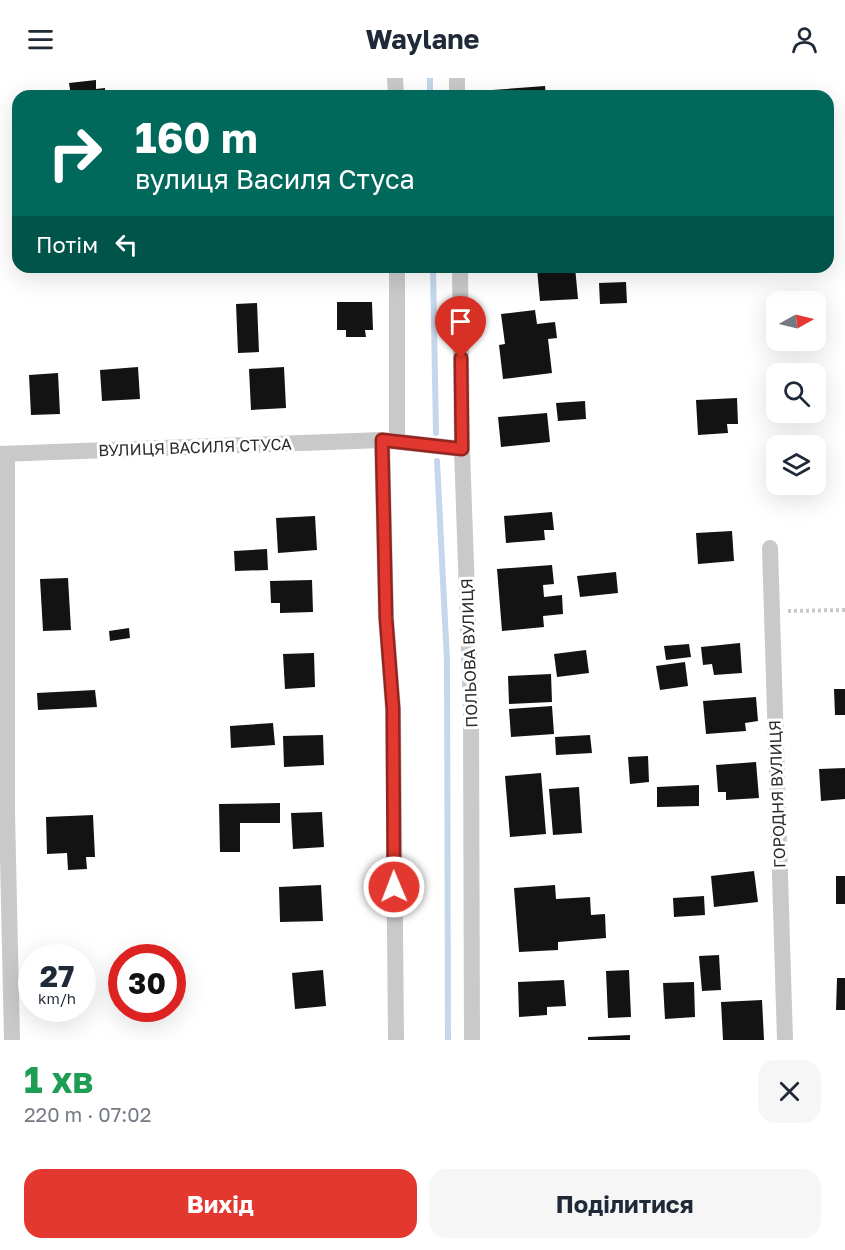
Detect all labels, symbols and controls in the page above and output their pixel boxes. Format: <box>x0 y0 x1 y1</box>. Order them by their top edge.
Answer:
icon: menu <box>24 23 57 56</box>
text: Waylane <box>365 23 480 55</box>
icon: person <box>788 23 821 56</box>
text: 160 m <box>135 112 258 162</box>
icon: right <box>36 114 114 192</box>
text: вулиця Василя Стуса <box>135 163 415 195</box>
icon: left <box>110 228 143 261</box>
text: Потім <box>36 231 98 258</box>
north arrow <box>766 291 826 351</box>
map controls <box>766 291 826 495</box>
pin <box>435 296 486 358</box>
icon: arrive <box>444 305 477 338</box>
button: search <box>766 363 826 423</box>
street label: ВУЛИЦЯ ВАСИЛЯ СТУСА <box>98 434 292 460</box>
button: layers <box>766 435 826 495</box>
street label: ПОЛЬОВА ВУЛИЦЯ <box>456 578 482 728</box>
street label: ГОРОДНЯ ВУЛИЦЯ <box>764 720 790 868</box>
position arrow <box>362 855 426 919</box>
speed limit sign: 30 <box>108 944 186 1022</box>
text: 27 <box>40 958 74 994</box>
text: km/h <box>38 989 76 1007</box>
text: 1 хв <box>24 1058 93 1101</box>
button: close <box>758 1060 821 1123</box>
text: 220 m · 07:02 <box>24 1102 151 1126</box>
button: Вихід <box>24 1169 417 1238</box>
button: Поділитися <box>429 1169 821 1238</box>

